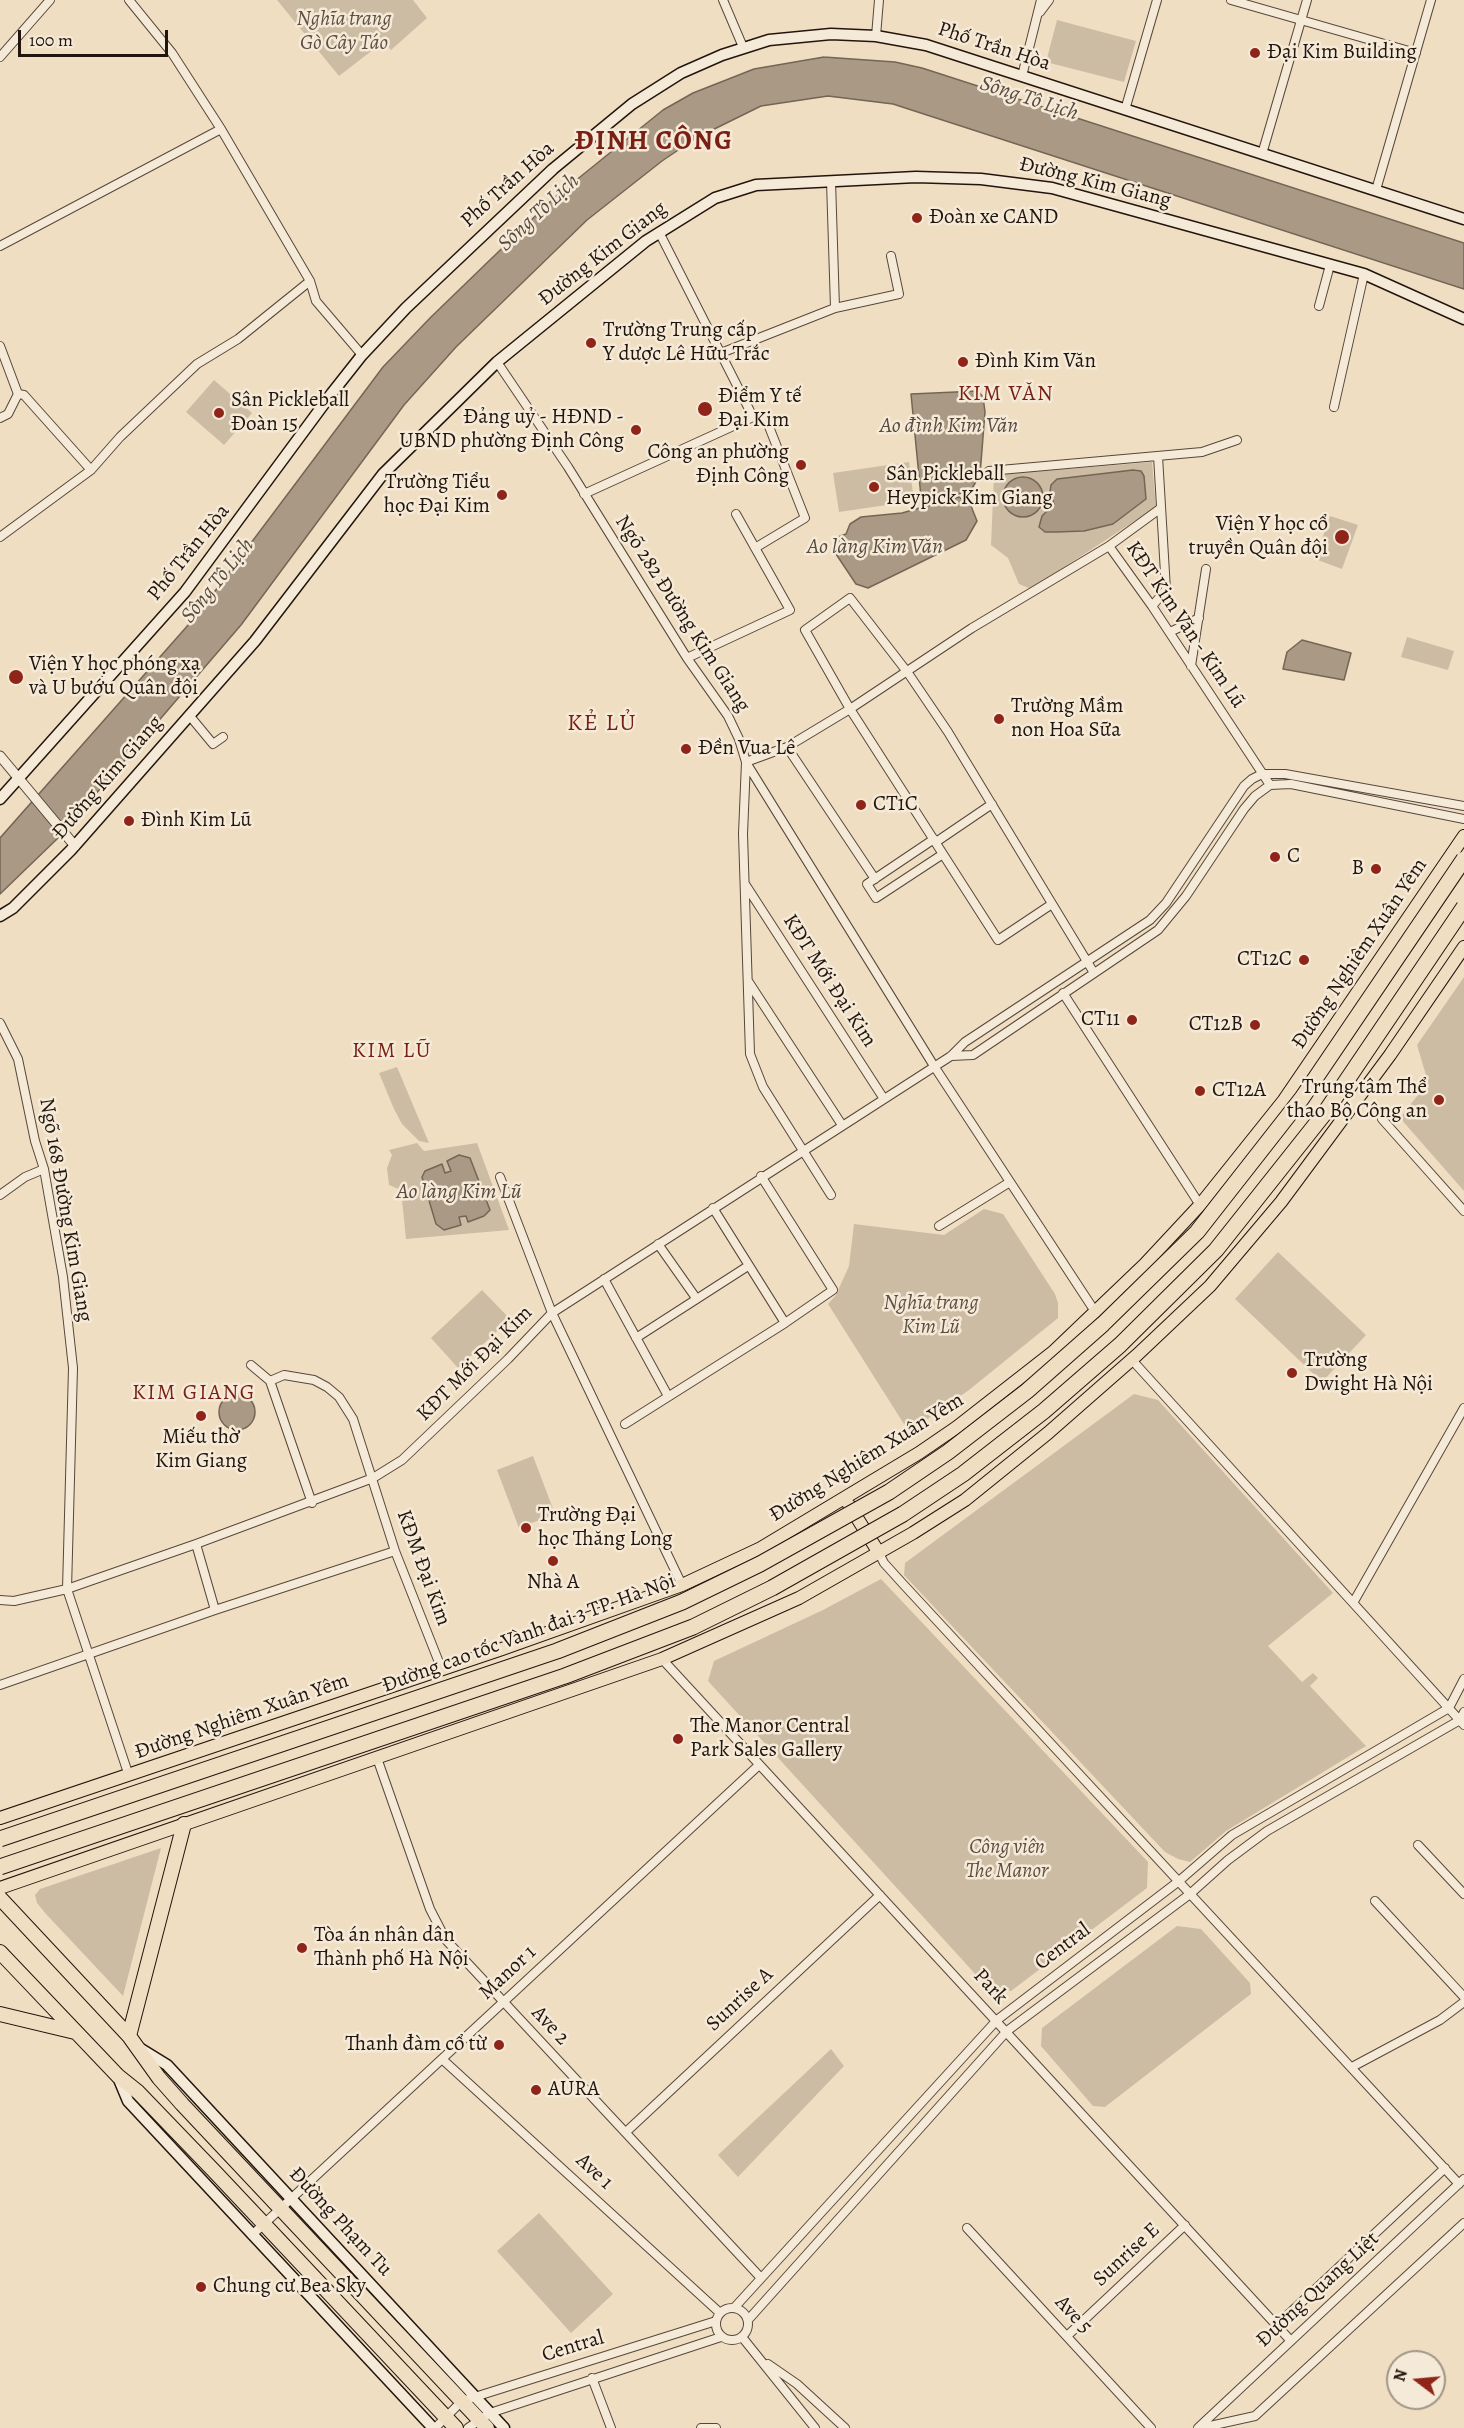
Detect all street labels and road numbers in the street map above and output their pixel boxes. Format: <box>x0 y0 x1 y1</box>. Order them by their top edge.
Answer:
street label: Phố Trần Hòa <box>934 17 1054 77</box>
street label: Phố Trần Hòa <box>456 136 560 234</box>
street label: Đường Kim Giang <box>1016 152 1174 214</box>
street label: Đường Kim Giang <box>534 196 672 312</box>
street label: Phố Trần Hòa <box>142 500 236 606</box>
street label: Ngõ 282 Đường Kim Giang <box>609 511 755 717</box>
street label: KĐT Kim Văn - Kim Lũ <box>1120 537 1250 713</box>
street label: Đường Kim Giang <box>47 711 169 845</box>
street label: Đường Nghiêm Xuân Yêm <box>1287 854 1433 1054</box>
street label: KĐT Mới Đại Kim <box>777 910 881 1052</box>
street label: Ngõ 168 Đường Kim Giang <box>33 1096 97 1324</box>
street label: KĐT Mới Đại Kim <box>412 1301 538 1427</box>
street label: Đường Nghiêm Xuân Yêm <box>765 1388 969 1528</box>
street label: KĐM Đại Kim <box>390 1507 456 1629</box>
street label: Đường cao tốc Vành đai 3 TP. Hà Nội <box>379 1569 679 1699</box>
street label: Đường Nghiêm Xuân Yêm <box>132 1669 352 1765</box>
street label: Central <box>1030 1918 1096 1976</box>
street label: Manor 1 <box>474 1940 542 2006</box>
street label: Sunrise A <box>701 1963 779 2037</box>
street label: Park <box>967 1964 1013 2010</box>
street label: Ave 2 <box>526 2001 574 2051</box>
street label: Ave 1 <box>570 2149 618 2195</box>
street label: Đường Phạm Tu <box>283 2162 397 2282</box>
street label: Sunrise E <box>1088 2218 1166 2292</box>
street label: Đường Quang Liệt <box>1251 2227 1385 2353</box>
street label: Ave 5 <box>1049 2291 1097 2339</box>
street label: Central <box>539 2326 607 2368</box>

